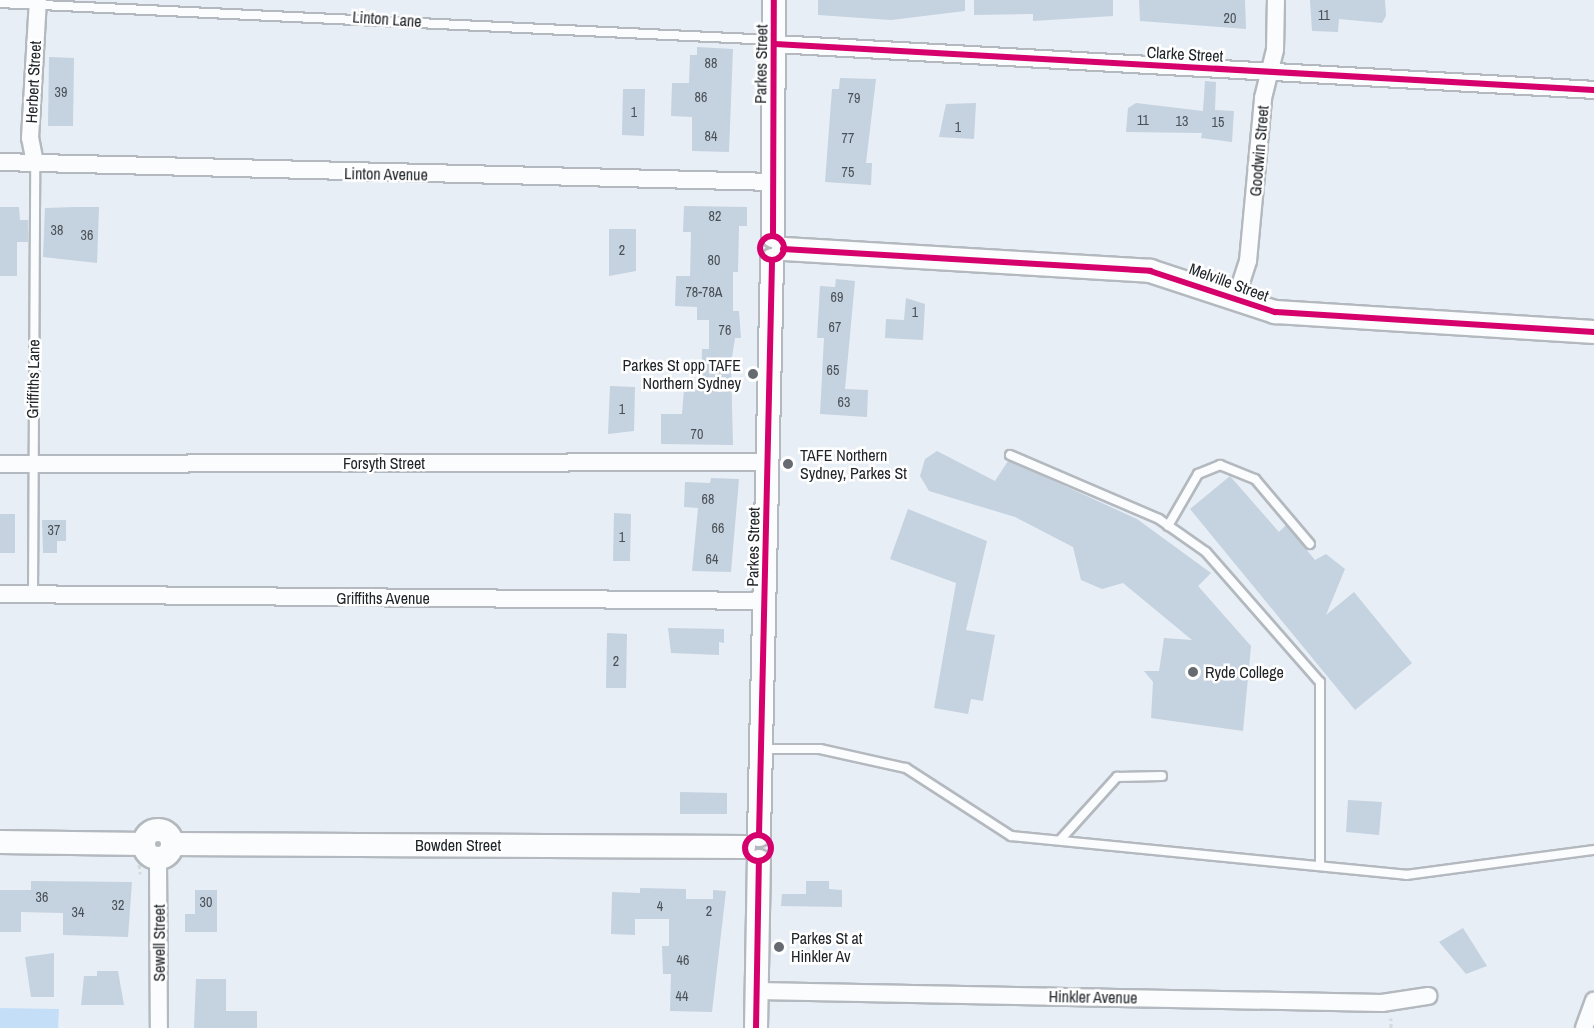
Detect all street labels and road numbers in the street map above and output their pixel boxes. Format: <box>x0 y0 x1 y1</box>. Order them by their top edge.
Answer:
street label: Linton Lane <box>352 7 422 31</box>
street label: Parkes Street <box>751 24 771 104</box>
street label: Herbert Street <box>21 40 45 124</box>
street label: Clarke Street <box>1146 42 1224 66</box>
street label: Goodwin Street <box>1245 105 1273 197</box>
street label: Linton Avenue <box>344 164 428 184</box>
street label: Melville Street <box>1187 259 1271 305</box>
street label: Griffiths Lane <box>23 339 43 419</box>
street label: Forsyth Street <box>343 453 425 473</box>
street label: Parkes Street <box>743 507 763 587</box>
street label: Griffiths Avenue <box>336 588 430 608</box>
street label: Bowden Street <box>415 835 501 855</box>
street label: Sewell Street <box>149 904 169 982</box>
street label: Hinkler Avenue <box>1048 987 1138 1007</box>

